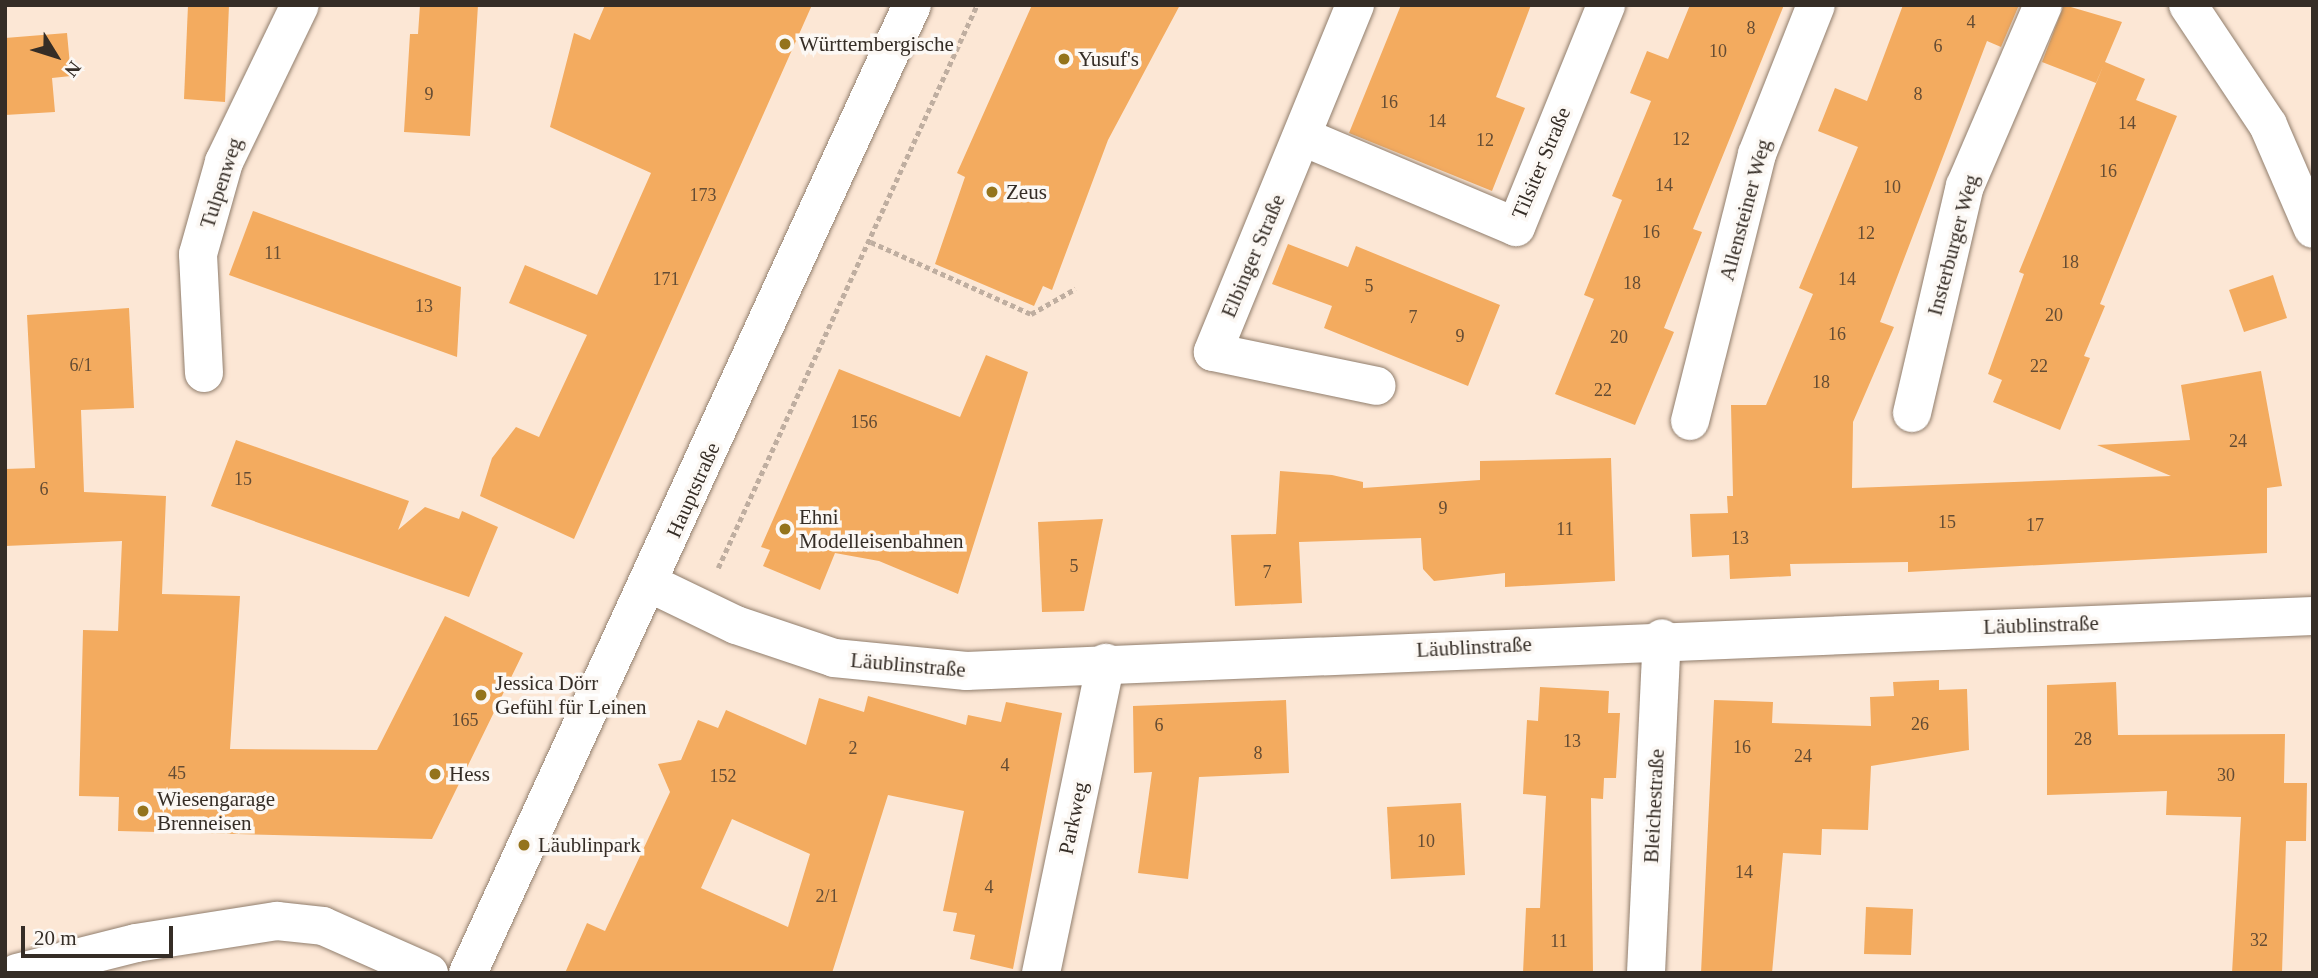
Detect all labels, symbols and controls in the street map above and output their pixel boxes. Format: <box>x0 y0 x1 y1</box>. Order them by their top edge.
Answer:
house number: 4 <box>1966 11 1976 33</box>
house number: 8 <box>1746 17 1756 39</box>
north arrow <box>21 21 91 91</box>
place label: Württembergische <box>799 31 954 57</box>
house number: 6 <box>1933 35 1942 57</box>
marker: Württembergische <box>777 36 793 52</box>
house number: 10 <box>1709 40 1727 62</box>
place label: Yusuf's <box>1078 46 1139 72</box>
marker: Yusuf's <box>1056 51 1072 67</box>
text: N <box>60 57 85 81</box>
house number: 9 <box>424 83 434 105</box>
house number: 8 <box>1913 83 1923 105</box>
house number: 16 <box>1380 91 1398 113</box>
street label: Tilsiter Straße <box>1506 103 1576 223</box>
house number: 14 <box>1428 110 1446 132</box>
house number: 14 <box>2118 112 2136 134</box>
house number: 12 <box>1672 128 1690 150</box>
house number: 12 <box>1476 129 1494 151</box>
street label: Tulpenweg <box>195 135 247 231</box>
street label: Allensteiner Weg <box>1714 136 1776 284</box>
house number: 16 <box>2099 160 2117 182</box>
street label: Insterburger Weg <box>1922 171 1984 319</box>
house number: 14 <box>1655 174 1673 196</box>
house number: 10 <box>1883 176 1901 198</box>
place label: Zeus <box>1006 179 1047 205</box>
house number: 173 <box>690 184 716 206</box>
marker: Zeus <box>984 184 1000 200</box>
street label: Elbinger Straße <box>1216 191 1290 321</box>
house number: 16 <box>1642 221 1660 243</box>
house number: 12 <box>1857 222 1875 244</box>
house number: 11 <box>264 242 282 264</box>
house number: 18 <box>2061 251 2079 273</box>
house number: 171 <box>652 268 680 290</box>
house number: 14 <box>1838 268 1856 290</box>
house number: 18 <box>1623 272 1641 294</box>
house number: 5 <box>1364 275 1374 297</box>
house number: 13 <box>415 295 433 317</box>
house number: 20 <box>2045 304 2063 326</box>
house number: 7 <box>1408 306 1418 328</box>
house number: 16 <box>1828 323 1846 345</box>
house number: 9 <box>1456 325 1464 347</box>
house number: 20 <box>1610 326 1628 348</box>
house number: 6/1 <box>69 354 93 376</box>
house number: 22 <box>2030 355 2048 377</box>
house number: 18 <box>1812 371 1830 393</box>
house number: 22 <box>1594 379 1612 401</box>
house number: 156 <box>850 411 878 433</box>
house number: 24 <box>2229 430 2247 452</box>
street label: Hauptstraße <box>661 439 725 541</box>
house number: 15 <box>234 468 252 490</box>
house number: 6 <box>40 478 48 500</box>
house number: 9 <box>1438 497 1448 519</box>
place label: Ehni Modelleisenbahnen <box>799 504 963 554</box>
house number: 15 <box>1938 511 1956 533</box>
house number: 17 <box>2026 514 2044 536</box>
house number: 11 <box>1556 518 1574 540</box>
marker: Ehni Modelleisenbahnen <box>777 521 793 537</box>
house number: 13 <box>1731 527 1749 549</box>
house number: 5 <box>1070 555 1078 577</box>
house number: 7 <box>1262 561 1272 583</box>
street label: Läublinstraße <box>1983 610 2099 640</box>
street label: Läublinstraße <box>1416 631 1532 663</box>
street label: Läublinstraße <box>849 647 967 683</box>
place label: Jessica Dörr Gefühl für Leinen <box>495 670 647 720</box>
marker: Jessica Dörr Gefühl für Leinen <box>473 687 489 703</box>
house number: 165 <box>452 709 478 731</box>
house number: 26 <box>1911 713 1929 735</box>
house number: 6 <box>1154 714 1164 736</box>
house number: 28 <box>2074 728 2092 750</box>
house number: 13 <box>1563 730 1581 752</box>
house number: 16 <box>1733 736 1751 758</box>
house number: 2 <box>848 737 858 759</box>
house number: 8 <box>1254 742 1262 764</box>
house number: 24 <box>1794 745 1812 767</box>
street label: Bleichestraße <box>1638 748 1670 864</box>
house number: 4 <box>1001 754 1010 776</box>
place label: Hess <box>449 761 490 787</box>
house number: 45 <box>168 762 186 784</box>
house number: 30 <box>2217 764 2235 786</box>
house number: 152 <box>710 765 736 787</box>
marker: Hess <box>427 766 443 782</box>
street label: Parkweg <box>1053 779 1093 857</box>
place label: Wiesengarage Brenneisen <box>157 786 275 836</box>
marker: Wiesengarage Brenneisen <box>135 803 151 819</box>
house number: 10 <box>1417 830 1435 852</box>
place label: Läublinpark <box>538 832 641 858</box>
marker: Läublinpark <box>516 837 532 853</box>
house number: 14 <box>1735 861 1753 883</box>
house number: 4 <box>984 876 993 898</box>
house number: 2/1 <box>815 885 839 907</box>
scale bar <box>24 912 177 956</box>
text: 20 m <box>34 926 77 950</box>
house number: 32 <box>2250 929 2268 951</box>
house number: 11 <box>1550 930 1568 952</box>

